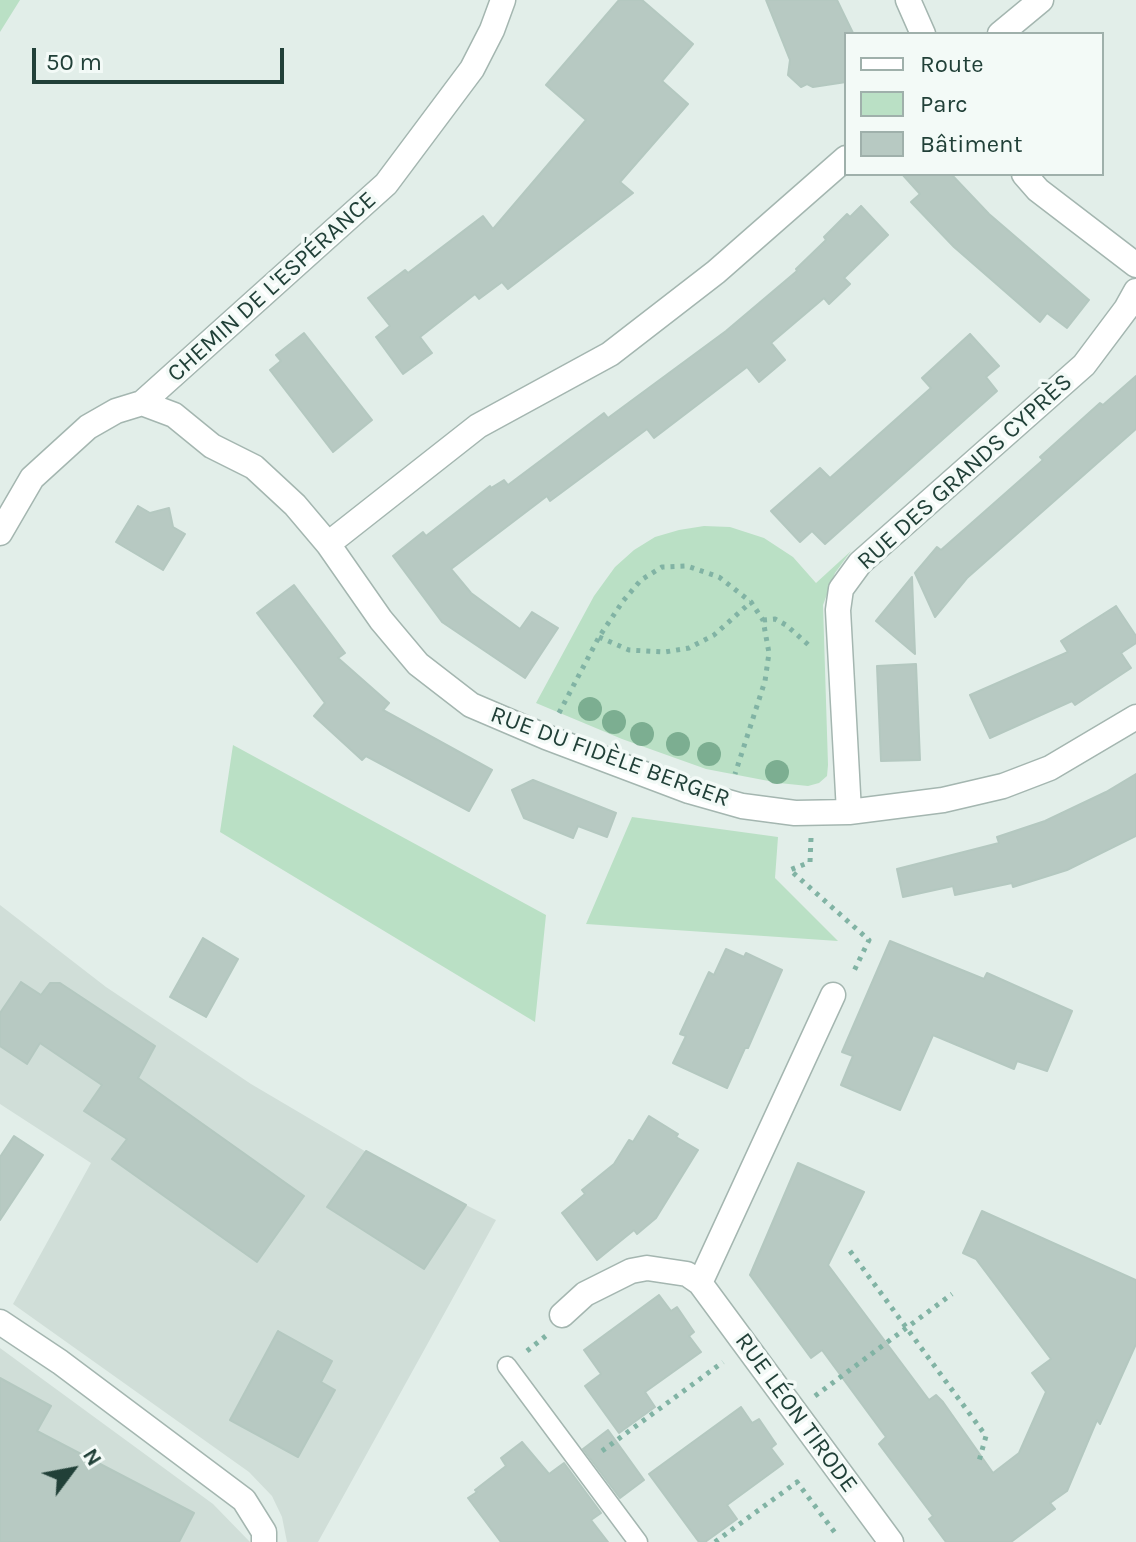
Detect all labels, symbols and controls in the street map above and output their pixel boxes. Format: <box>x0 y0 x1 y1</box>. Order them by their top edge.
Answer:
scale bar <box>36 32 288 82</box>
legend <box>844 32 1104 176</box>
text: 50 m <box>46 48 102 76</box>
text: Route <box>920 50 984 78</box>
text: Parc <box>920 90 968 118</box>
text: Bâtiment <box>920 130 1023 158</box>
street label: CHEMIN DE L'ESPÉRANCE <box>162 186 382 388</box>
street label: RUE DES GRANDS CYPRÈS <box>852 368 1078 576</box>
street label: RUE DU FIDÈLE BERGER <box>486 700 734 814</box>
street label: RUE LÉON TIRODE <box>728 1328 864 1498</box>
north arrow <box>32 1430 112 1510</box>
text: N <box>77 1444 108 1471</box>

